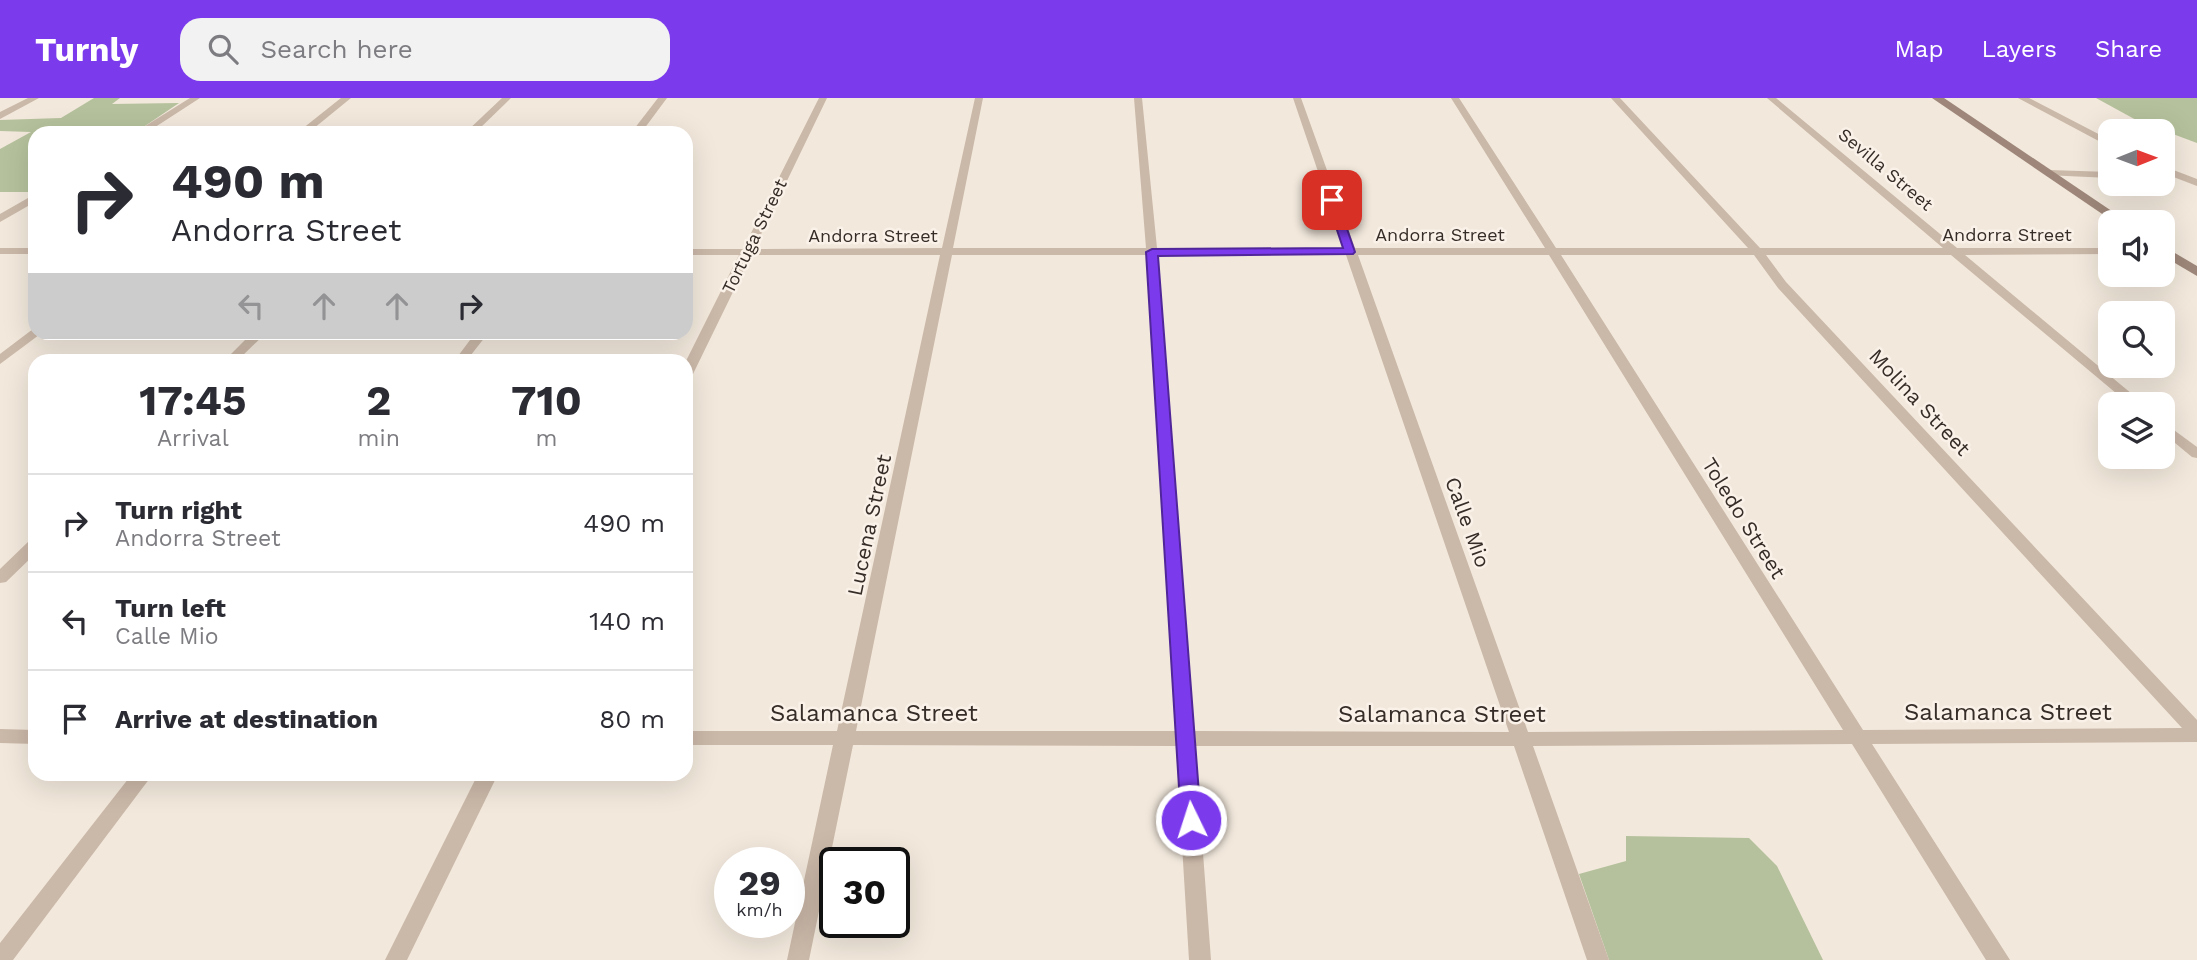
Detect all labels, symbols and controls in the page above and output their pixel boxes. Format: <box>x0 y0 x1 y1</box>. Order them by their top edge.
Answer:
search box <box>180 18 670 81</box>
text: Turnly <box>35 30 138 69</box>
icon: search <box>204 30 242 68</box>
text: Search here <box>260 34 413 64</box>
text: Map <box>1895 35 1943 63</box>
text: Layers <box>1981 35 2057 63</box>
text: Share <box>2095 35 2162 63</box>
north arrow <box>2098 119 2175 196</box>
map controls <box>2098 119 2175 469</box>
street label: Sevilla Street <box>1834 123 1938 215</box>
text: 490 m <box>171 152 325 210</box>
icon: right <box>56 154 147 245</box>
pin <box>1302 170 1362 230</box>
street label: Tortuga Street <box>717 175 791 297</box>
icon: arrive <box>1313 181 1351 219</box>
button: sound <box>2098 210 2175 287</box>
text: Andorra Street <box>171 211 401 249</box>
street label: Andorra Street <box>1375 224 1505 245</box>
street label: Andorra Street <box>1942 224 2072 245</box>
street label: Andorra Street <box>808 225 938 246</box>
icon: left <box>232 287 270 325</box>
icon: ahead <box>305 287 343 325</box>
icon: ahead <box>378 287 416 325</box>
icon: right <box>451 287 489 325</box>
button: search <box>2098 301 2175 378</box>
street label: Molina Street <box>1864 343 1976 461</box>
text: 17:45 <box>139 376 246 425</box>
text: 2 <box>366 376 391 425</box>
text: 710 <box>511 376 582 425</box>
button: layers <box>2098 392 2175 469</box>
text: Arrival <box>157 425 229 452</box>
text: min <box>358 425 400 452</box>
text: m <box>535 425 557 452</box>
street label: Lucena Street <box>842 452 896 598</box>
street label: Toledo Street <box>1697 453 1791 583</box>
street label: Calle Mio <box>1440 473 1496 571</box>
text: Turn right <box>115 495 242 525</box>
icon: right <box>56 504 94 542</box>
text: 490 m <box>583 508 665 538</box>
text: Andorra Street <box>115 525 281 552</box>
text: Turn left <box>115 593 226 623</box>
icon: left <box>56 602 94 640</box>
text: 140 m <box>589 606 665 636</box>
text: Calle Mio <box>115 623 219 650</box>
street label: Salamanca Street <box>1904 698 2112 726</box>
street label: Salamanca Street <box>770 699 978 727</box>
icon: arrive <box>56 700 94 738</box>
street label: Salamanca Street <box>1338 700 1546 728</box>
text: Arrive at destination <box>115 704 378 734</box>
text: 80 m <box>599 704 665 734</box>
position arrow <box>1154 783 1228 857</box>
speed limit sign: 30 <box>819 847 910 938</box>
text: 29 <box>738 862 781 904</box>
text: km/h <box>736 899 783 920</box>

